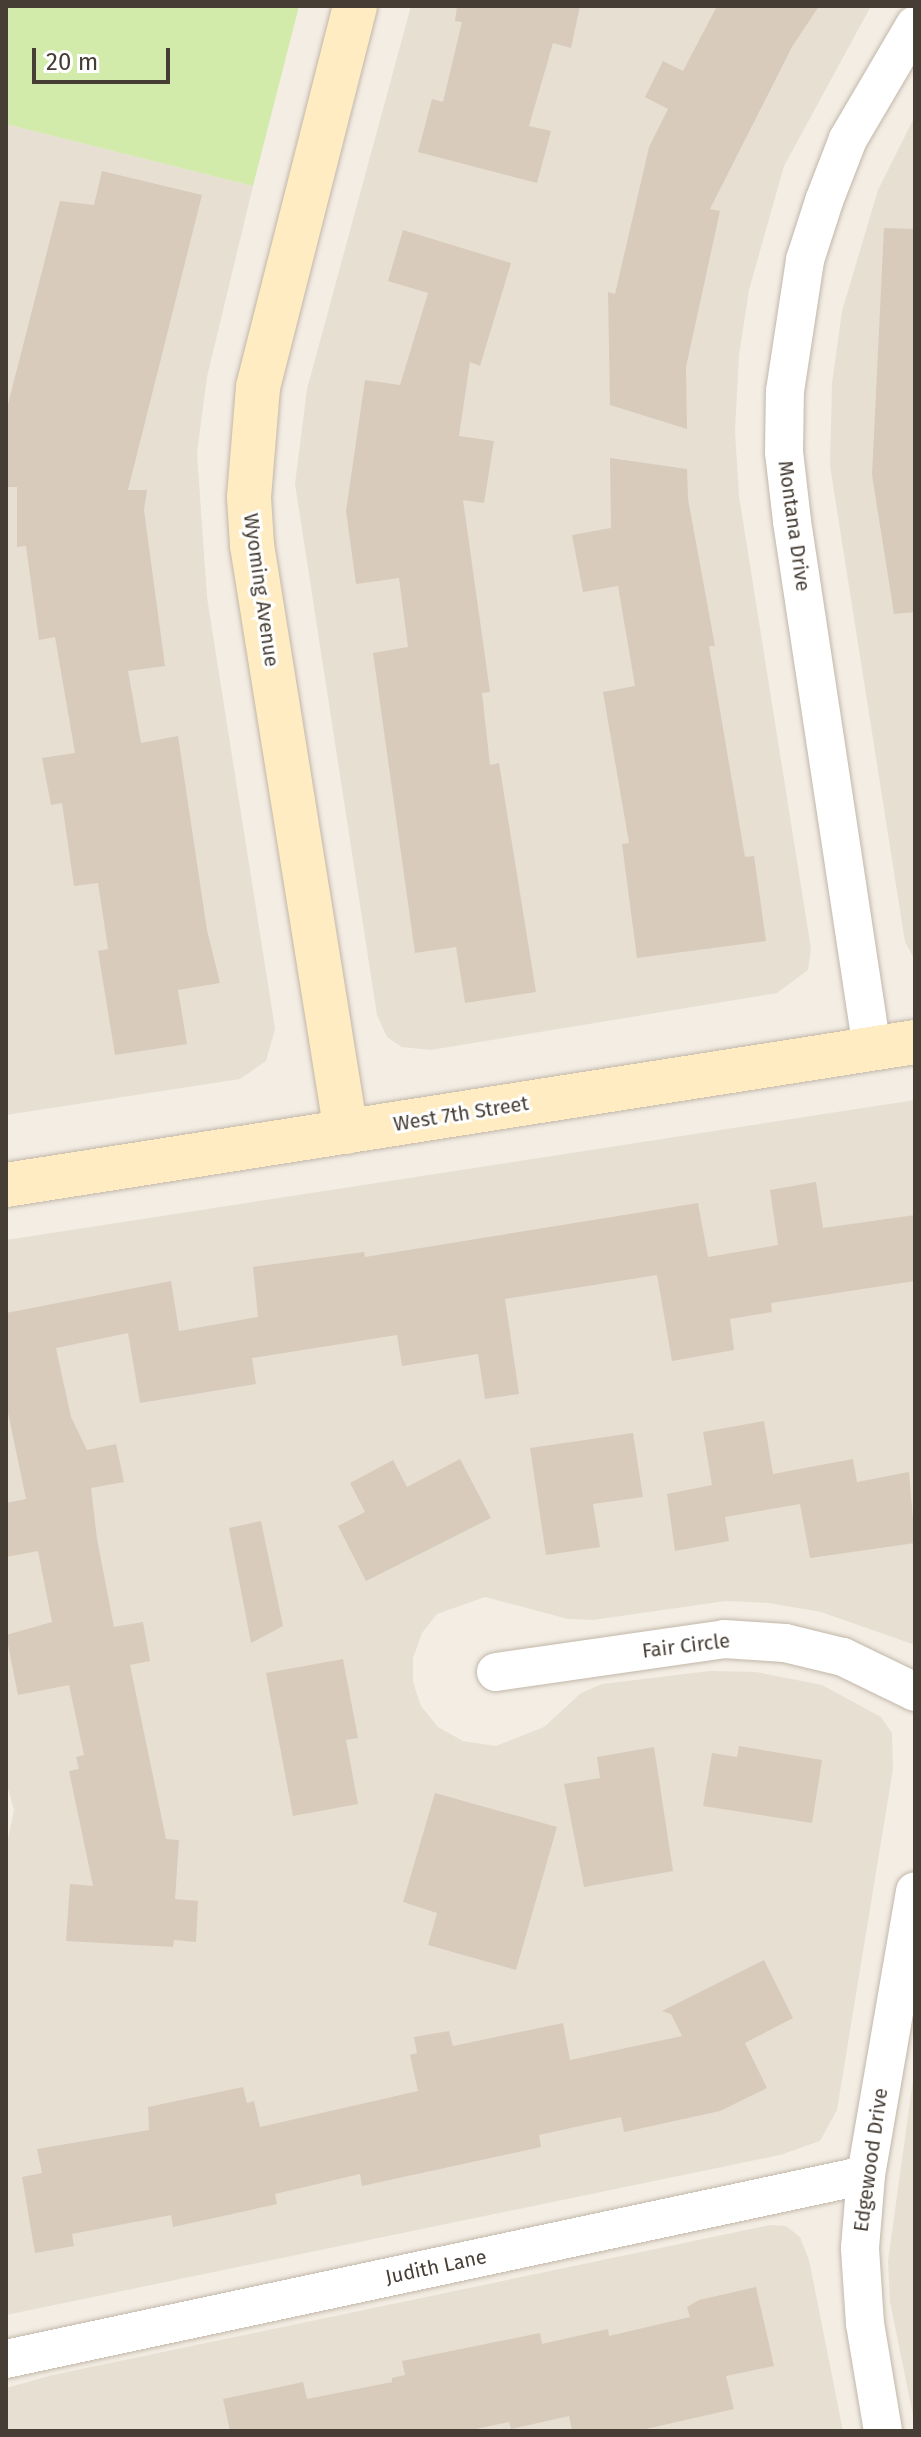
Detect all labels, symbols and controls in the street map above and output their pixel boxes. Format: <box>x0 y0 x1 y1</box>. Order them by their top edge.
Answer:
scale bar <box>36 32 174 82</box>
text: 20 m <box>46 48 98 76</box>
street label: Montana Drive <box>773 459 815 593</box>
street label: Wyoming Avenue <box>238 512 284 668</box>
street label: West 7th Street <box>392 1091 530 1137</box>
street label: Fair Circle <box>641 1629 731 1663</box>
street label: Edgewood Drive <box>849 2086 893 2234</box>
street label: Judith Lane <box>383 2245 489 2289</box>

